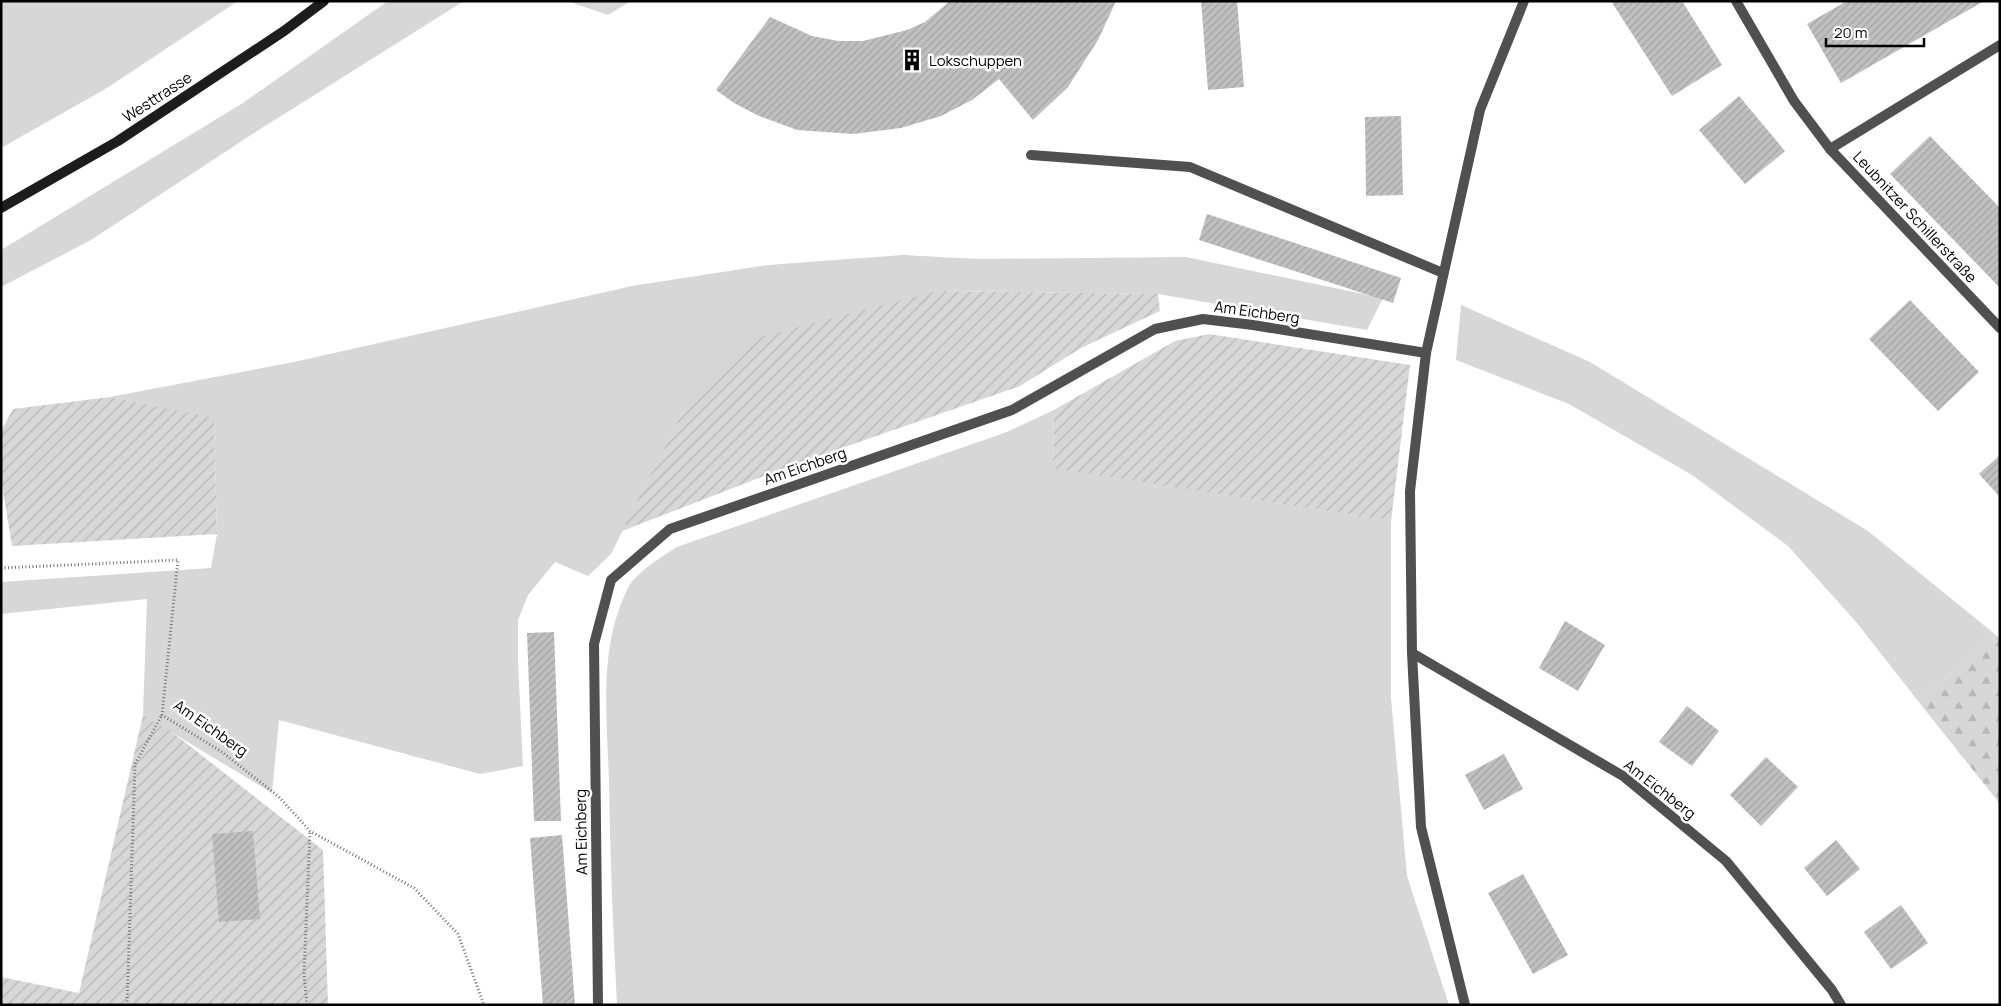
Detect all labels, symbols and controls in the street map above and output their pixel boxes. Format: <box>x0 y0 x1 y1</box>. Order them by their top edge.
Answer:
scale bar <box>1826 15 1924 47</box>
text: 20 m <box>1834 22 1867 43</box>
building icon: Lokschuppen <box>899 47 925 73</box>
place label: Lokschuppen <box>929 50 1022 71</box>
street label: Westtrasse <box>118 67 196 127</box>
street label: Leubnitzer Schillerstraße <box>1848 147 1982 288</box>
street label: Am Eichberg <box>1213 296 1301 328</box>
street label: Am Eichberg <box>761 442 849 490</box>
street label: Am Eichberg <box>170 695 252 761</box>
street label: Am Eichberg <box>1620 754 1700 824</box>
street label: Am Eichberg <box>570 789 592 875</box>

